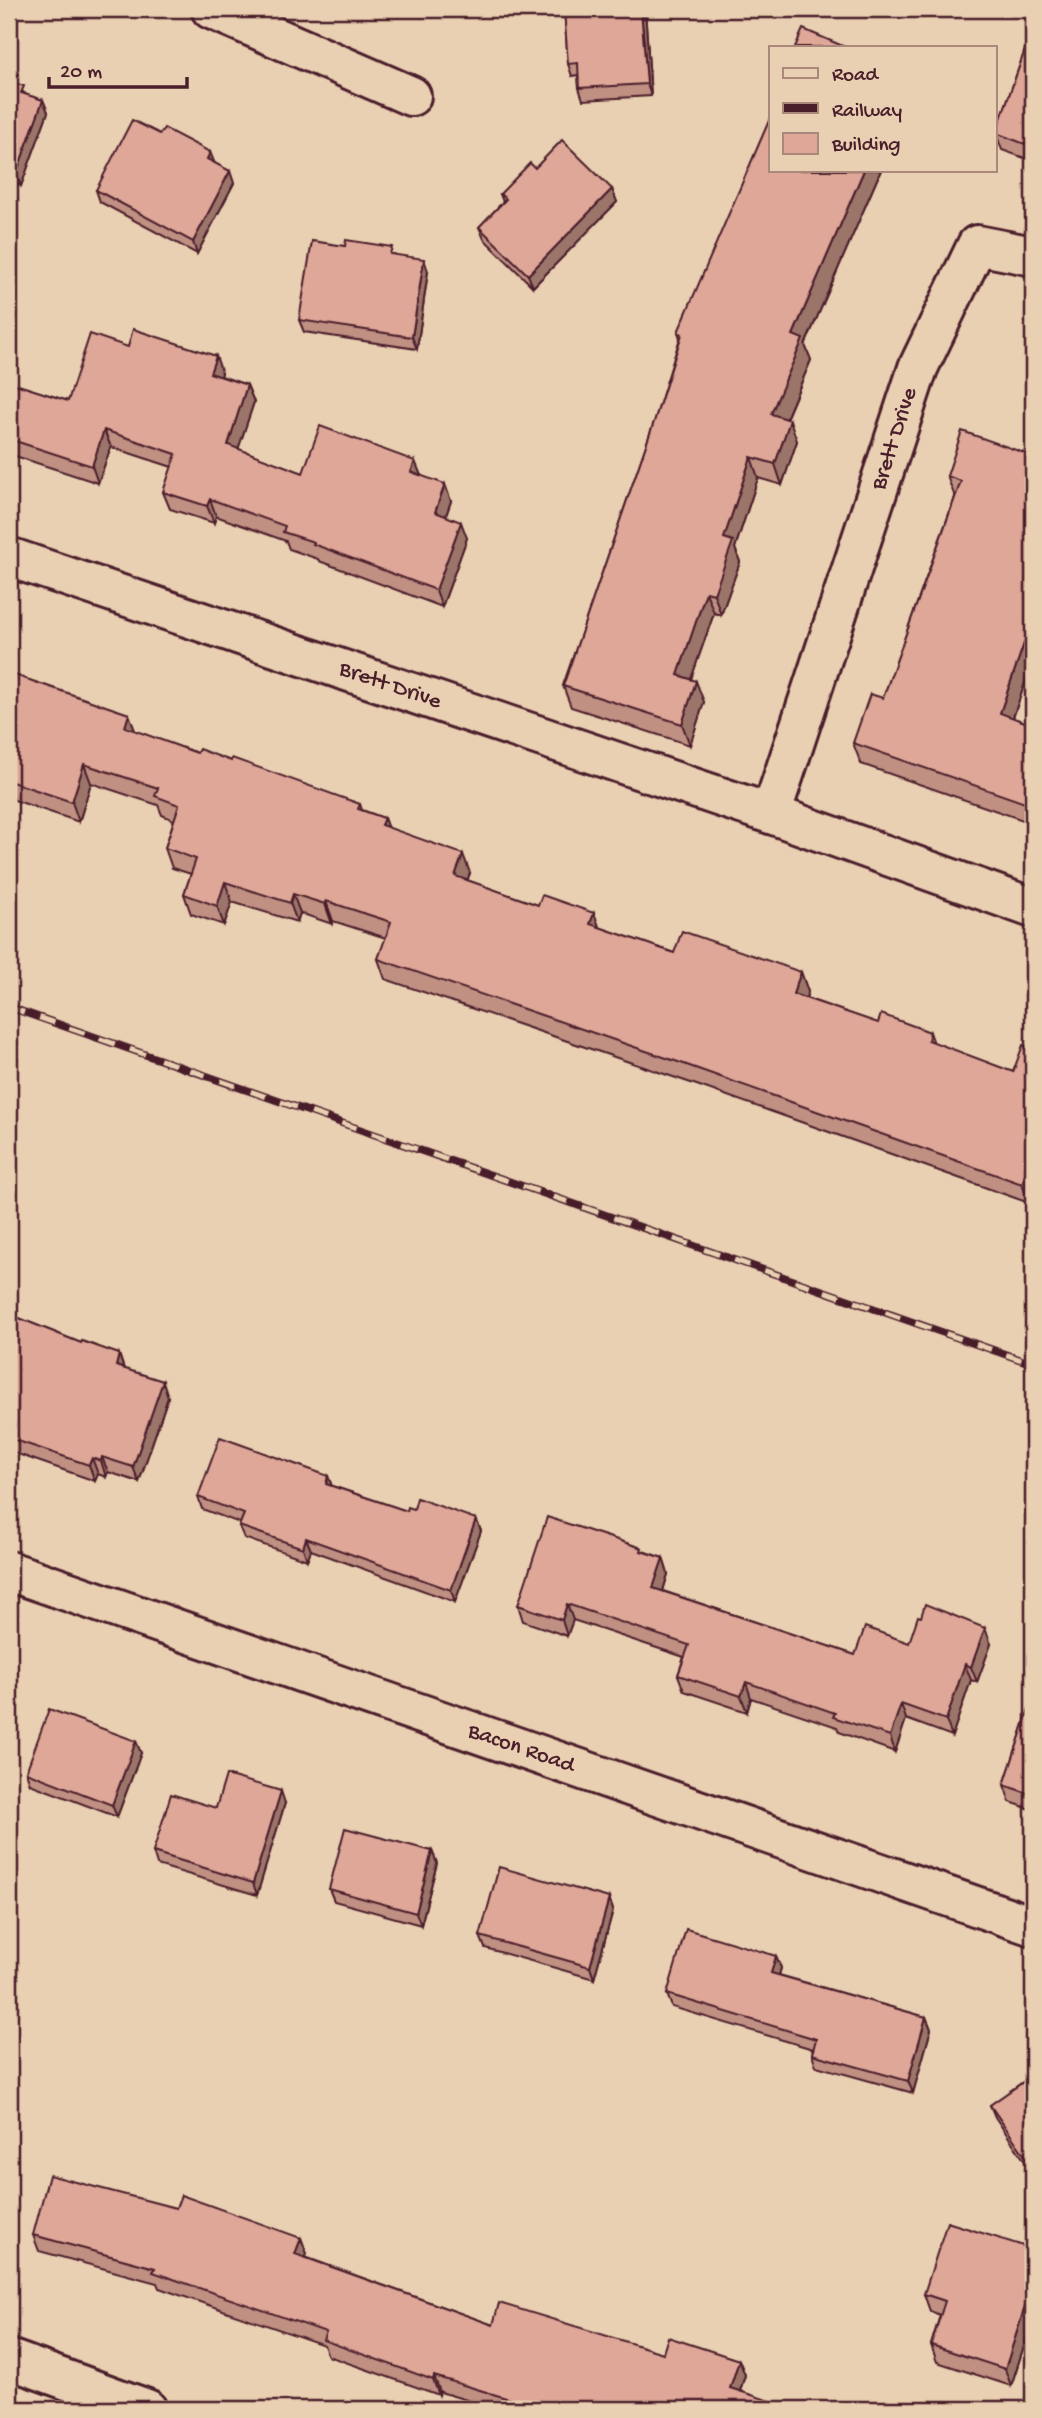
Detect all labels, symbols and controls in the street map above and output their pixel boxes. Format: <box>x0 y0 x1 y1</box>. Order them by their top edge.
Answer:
scale bar <box>49 46 187 90</box>
legend <box>769 46 996 172</box>
text: 20 m <box>60 61 102 86</box>
text: Road <box>832 64 880 89</box>
text: Railway <box>832 100 902 125</box>
text: Building <box>831 134 901 159</box>
street label: Brett Drive <box>865 383 925 495</box>
street label: Brett Drive <box>334 656 446 716</box>
street label: Bacon Road <box>463 1718 579 1780</box>

